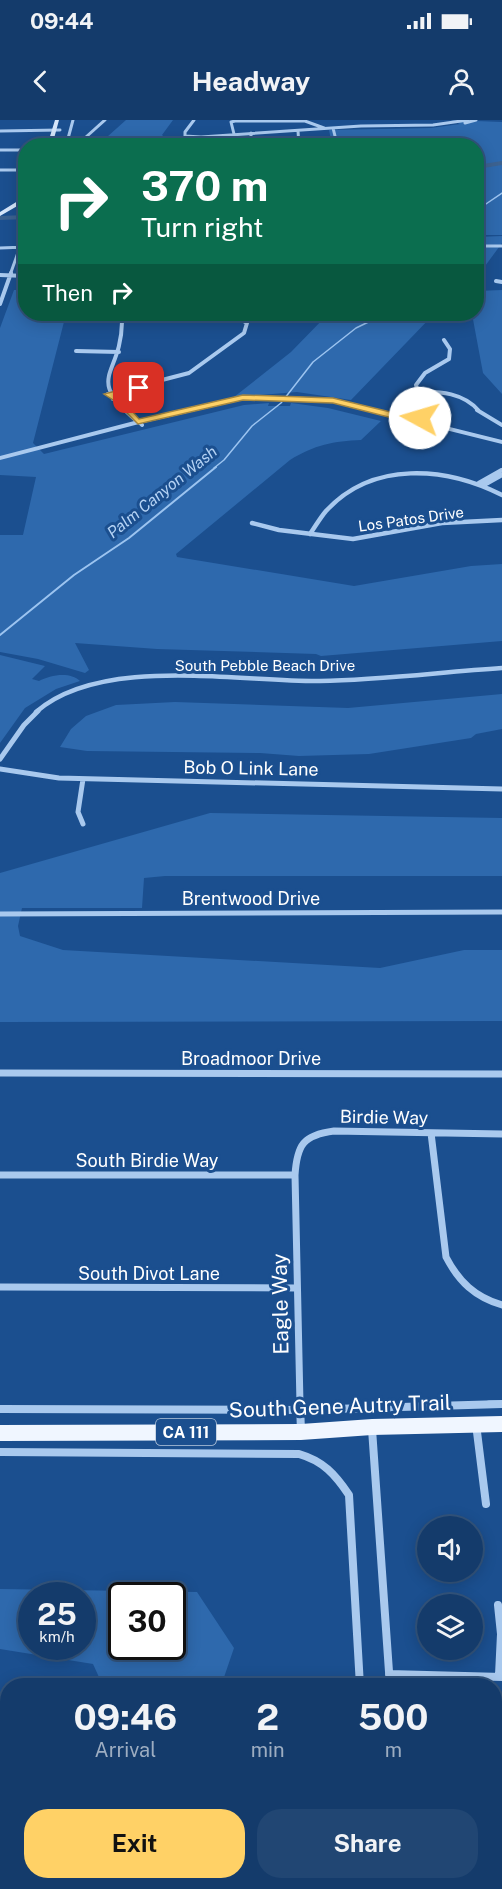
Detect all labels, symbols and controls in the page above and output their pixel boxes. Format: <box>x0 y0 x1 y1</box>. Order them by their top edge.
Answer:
text: 09:44 <box>30 8 93 34</box>
icon: back <box>24 65 57 98</box>
text: Headway <box>192 65 310 97</box>
icon: person <box>445 65 478 98</box>
text: 370 m <box>141 161 268 210</box>
icon: right <box>42 162 120 240</box>
text: Turn right <box>141 211 264 243</box>
icon: right <box>105 276 138 309</box>
text: Then <box>42 280 93 306</box>
pin <box>113 362 164 413</box>
icon: arrive <box>122 371 155 404</box>
position arrow <box>388 386 452 450</box>
water label: Palm Canyon Wash <box>103 442 221 542</box>
street label: Los Patos Drive <box>357 503 465 535</box>
street label: South Pebble Beach Drive <box>175 657 355 674</box>
street label: Bob O Link Lane <box>183 756 319 780</box>
street label: Brentwood Drive <box>182 888 320 909</box>
street label: Broadmoor Drive <box>181 1048 321 1069</box>
street label: Birdie Way <box>340 1106 429 1128</box>
street label: South Birdie Way <box>76 1150 219 1171</box>
street label: Eagle Way <box>267 1253 293 1355</box>
street label: South Divot Lane <box>78 1263 220 1284</box>
street label: South Gene Autry Trail <box>228 1390 452 1422</box>
road number: CA 111 <box>156 1419 216 1445</box>
map controls <box>417 1516 483 1660</box>
button: sound <box>417 1516 483 1582</box>
speed limit sign: 30 <box>108 1582 186 1660</box>
button: layers <box>417 1594 483 1660</box>
text: 25 <box>37 1596 77 1632</box>
text: km/h <box>39 1628 75 1645</box>
text: 09:46 <box>73 1696 177 1738</box>
text: 2 <box>256 1696 279 1738</box>
text: 500 <box>358 1696 429 1738</box>
text: Arrival <box>94 1738 156 1762</box>
text: min <box>251 1738 285 1762</box>
text: m <box>385 1738 402 1762</box>
button: Exit <box>24 1809 245 1878</box>
button: Share <box>257 1809 478 1878</box>

